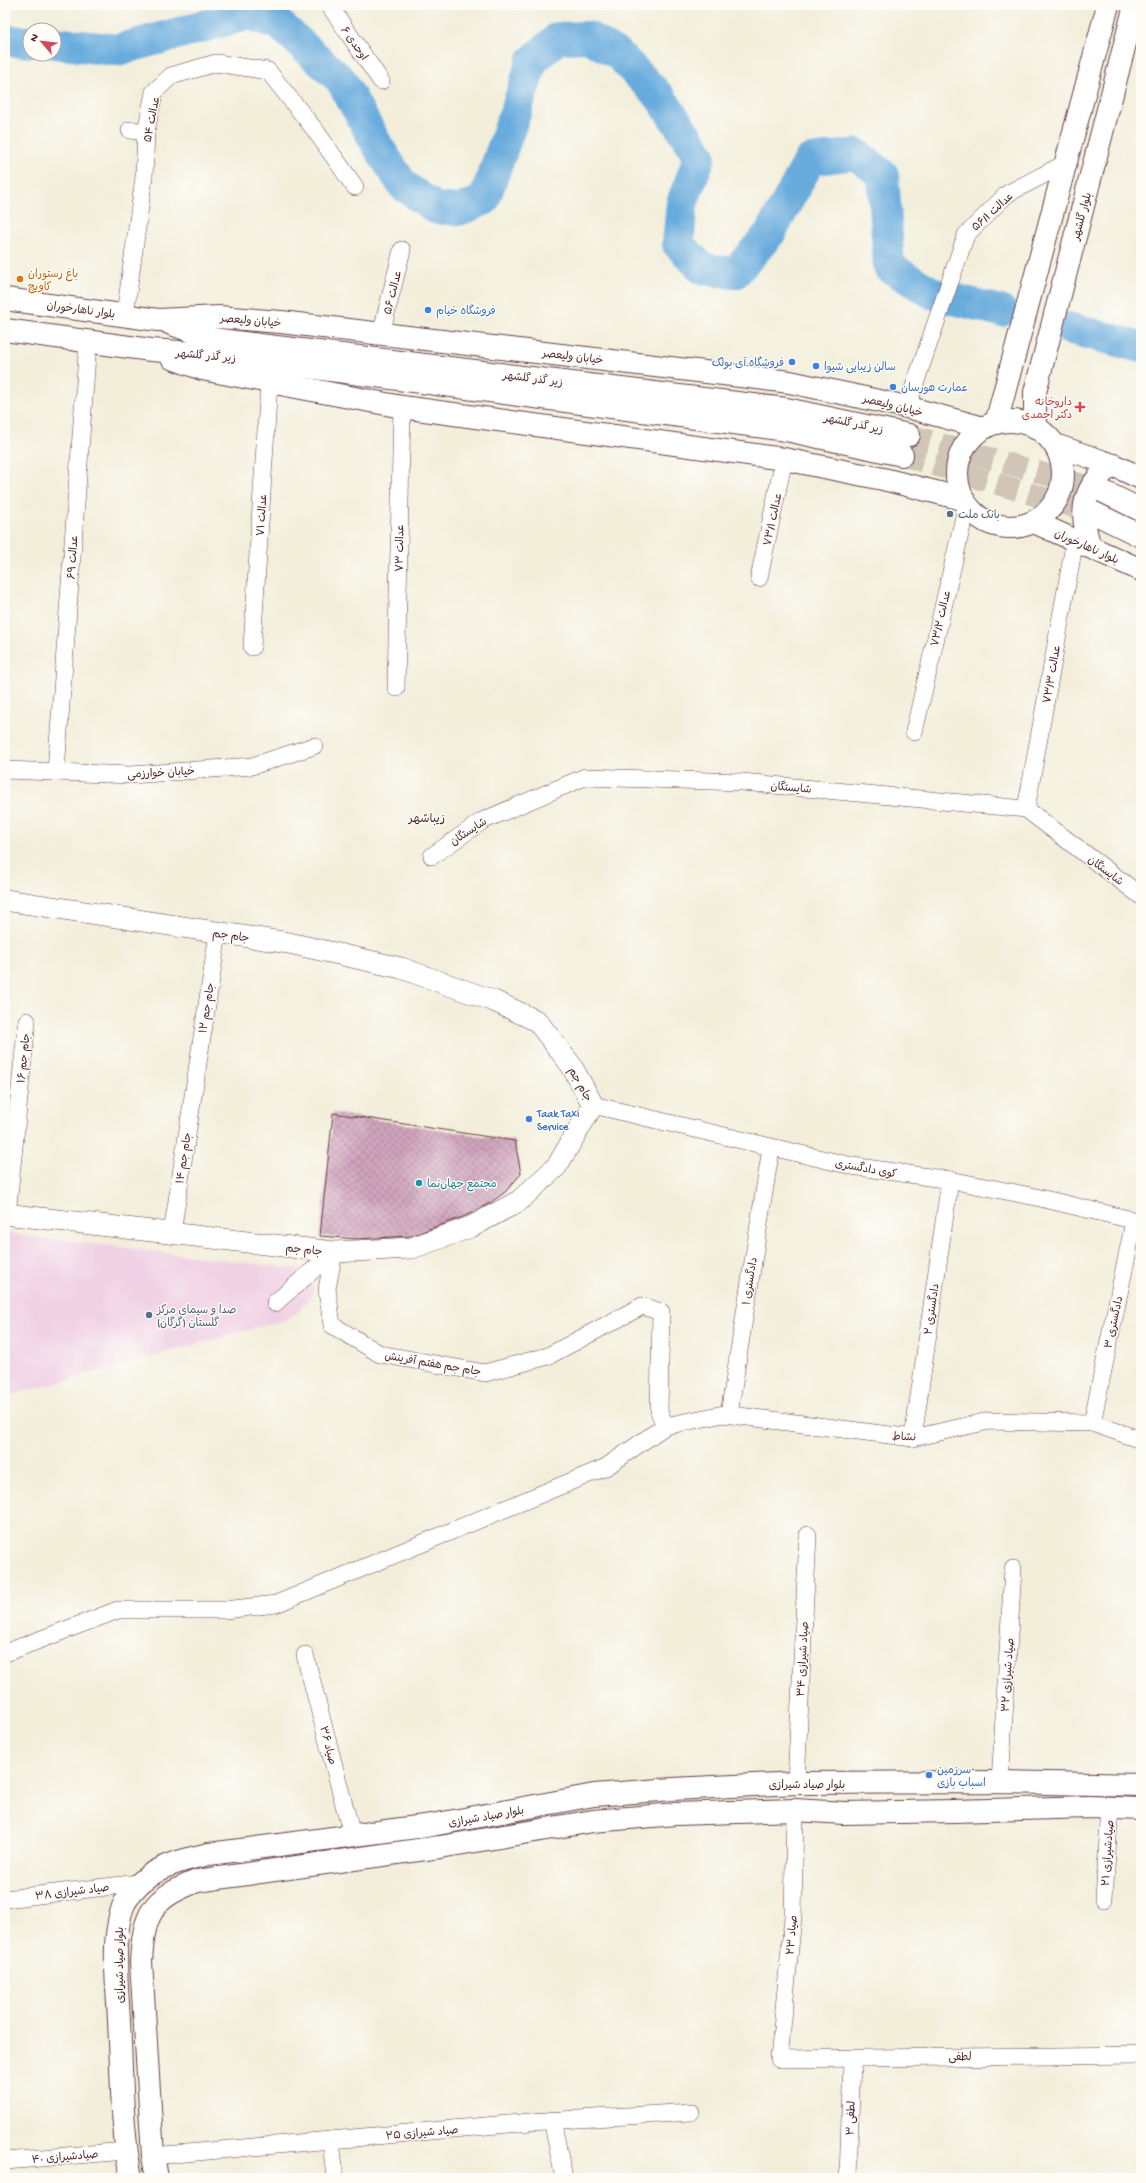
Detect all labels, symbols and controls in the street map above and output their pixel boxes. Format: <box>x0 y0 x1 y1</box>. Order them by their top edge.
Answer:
north arrow <box>22 22 62 62</box>
street label: ۶ اوحدی <box>337 24 370 63</box>
text: N <box>28 32 42 44</box>
street label: عدالت ۵۴ <box>142 95 163 144</box>
street label: ۵۶/۱ عدالت <box>969 190 1017 234</box>
street label: بلوار گلشهر <box>1069 191 1095 243</box>
place label: باغ رستوران کاویچ <box>28 267 78 294</box>
street label: ۵۶ عدالت <box>382 269 405 316</box>
marker: باغ رستوران کاویچ <box>15 274 25 284</box>
street label: بلوار ناهارخوران <box>46 299 116 322</box>
place label: فروشگاه خیام <box>436 304 496 319</box>
marker: فروشگاه خیام <box>423 305 433 315</box>
street label: خیابان ولیعصر <box>219 312 282 331</box>
street label: زیر گذر گلشهر <box>174 346 237 366</box>
street label: خیابان ولیعصر <box>541 347 604 368</box>
place label: فروشگاه آی بولک <box>712 356 784 370</box>
marker: فروشگاه آی بولک <box>787 357 797 367</box>
marker: سالن زیبایی شیوا <box>811 361 821 371</box>
place label: سالن زیبایی شیوا <box>824 361 896 374</box>
street label: زیر گذر گلشهر <box>501 368 564 390</box>
marker: عمارت هورسان <box>888 382 898 392</box>
place label: عمارت هورسان <box>901 382 968 395</box>
street label: خیابان ولیعصر <box>861 393 924 420</box>
place label: داروخانه دکتر احمدی <box>1022 396 1072 422</box>
marker: داروخانه دکتر احمدی <box>1075 402 1085 412</box>
street label: زیر گذر گلشهر <box>822 411 885 437</box>
street label: عدالت ۷۳/۱ <box>761 491 785 547</box>
street label: عدالت ۷۱ <box>255 493 270 537</box>
marker: بانک ملت <box>945 509 955 519</box>
place label: بانک ملت <box>958 509 1000 522</box>
street label: عدالت ۷۳ <box>394 524 407 572</box>
street label: بلوار ناهارخوران <box>1052 527 1121 567</box>
street label: عدالت ۶۹ <box>65 534 82 580</box>
street label: عدالت ۷۳/۲ <box>929 589 954 648</box>
street label: ۷۳/۳ عدالت <box>1041 644 1064 705</box>
street label: خیابان خوارزمی <box>127 765 195 782</box>
street label: شایستگان <box>770 779 812 797</box>
district label: زیباشهر <box>408 813 445 827</box>
street label: شایستگان <box>447 815 490 849</box>
street label: شایستگان <box>1085 853 1126 889</box>
street label: جام جم <box>211 927 250 946</box>
street label: ۱۲ جام جم <box>197 982 219 1035</box>
street label: ۱۶ جام جم <box>15 1032 35 1084</box>
street label: جام جم <box>564 1065 594 1105</box>
place label: Taak Taxi Service <box>536 1109 579 1134</box>
marker: Taak Taxi Service <box>524 1114 534 1124</box>
street label: ۱۴ جام جم <box>174 1132 196 1185</box>
street label: کوی دادگستری <box>834 1157 898 1181</box>
marker: مجتمع جهان‌نما <box>414 1178 424 1188</box>
place label: مجتمع جهان‌نما <box>427 1178 497 1192</box>
street label: جام جم <box>285 1242 323 1260</box>
street label: دادگستری ۱ <box>739 1256 761 1306</box>
street label: دادگستری ۲ <box>921 1282 943 1336</box>
street label: دادگستری ۳ <box>1102 1295 1126 1350</box>
place label: صدا و سیمای مرکز گلستان (گرگان) <box>156 1304 236 1330</box>
marker: صدا و سیمای مرکز گلستان (گرگان) <box>144 1310 154 1320</box>
street label: جام جم هفتم آفرینش <box>383 1349 482 1380</box>
street label: نشاط <box>892 1431 916 1444</box>
street label: صیاد شیرازی ۳۴ <box>795 1621 812 1697</box>
street label: صیاد شیرازی ۳۲ <box>999 1638 1018 1713</box>
street label: صیاد ۳۶ <box>316 1725 339 1766</box>
place label: سرزمین اسباب بازی <box>937 1765 986 1790</box>
marker: سرزمین اسباب بازی <box>924 1770 934 1780</box>
street label: بلوار صیاد شیرازی <box>769 1779 845 1792</box>
street label: بلوار صیاد شیرازی <box>447 1804 525 1831</box>
street label: ۲۱ صیادشیرازی <box>1100 1819 1117 1887</box>
street label: صیاد شیرازی ۳۸ <box>34 1881 110 1903</box>
street label: صیاد ۲۳ <box>784 1915 801 1956</box>
street label: بلوار صیاد شیرازی <box>114 1927 127 2003</box>
street label: لطفی <box>949 2051 972 2064</box>
street label: لطفی ۳ <box>844 2101 859 2136</box>
street label: صیاد شیرازی ۲۵ <box>385 2124 459 2143</box>
street label: ۴۰ صیادشیرازی <box>31 2148 99 2167</box>

